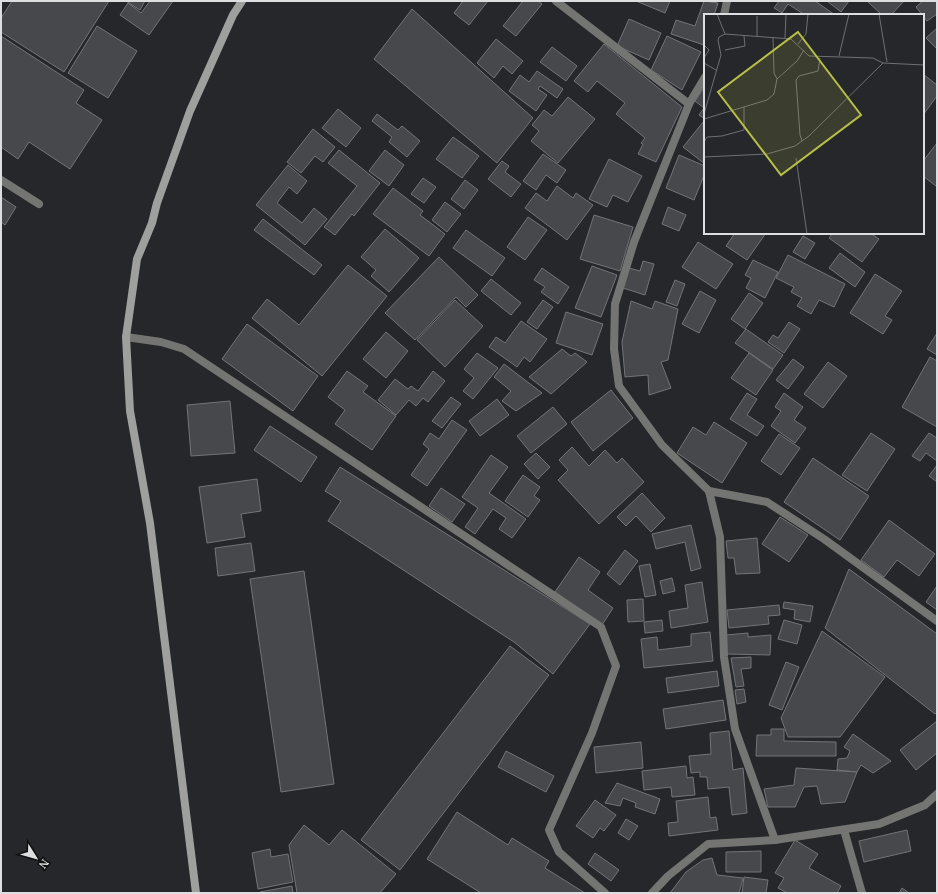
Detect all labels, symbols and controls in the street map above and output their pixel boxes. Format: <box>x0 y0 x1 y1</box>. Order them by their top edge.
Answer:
inset map <box>704 14 924 234</box>
north arrow <box>16 838 56 878</box>
text: N <box>35 856 52 872</box>

